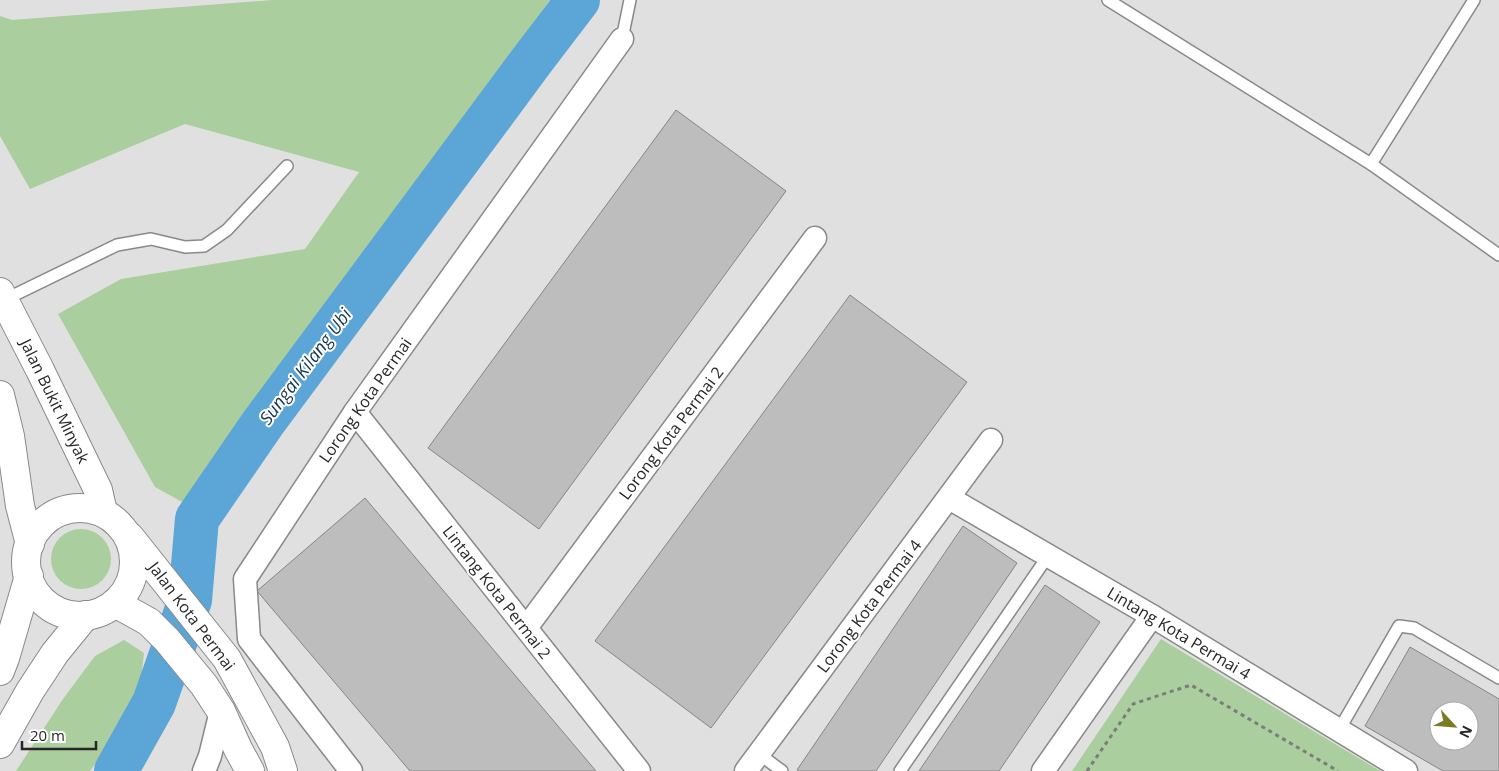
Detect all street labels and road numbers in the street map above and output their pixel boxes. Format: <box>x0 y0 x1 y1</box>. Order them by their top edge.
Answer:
street label: Jalan Bukit Minyak <box>14 333 95 468</box>
street label: Lorong Kota Permai <box>314 333 416 467</box>
street label: Lorong Kota Permai 2 <box>614 362 728 504</box>
street label: Lintang Kota Permai 2 <box>438 521 556 663</box>
street label: Lorong Kota Permai 4 <box>812 535 926 677</box>
street label: Jalan Kota Permai <box>143 555 240 675</box>
street label: Lintang Kota Permai 4 <box>1103 581 1255 685</box>

